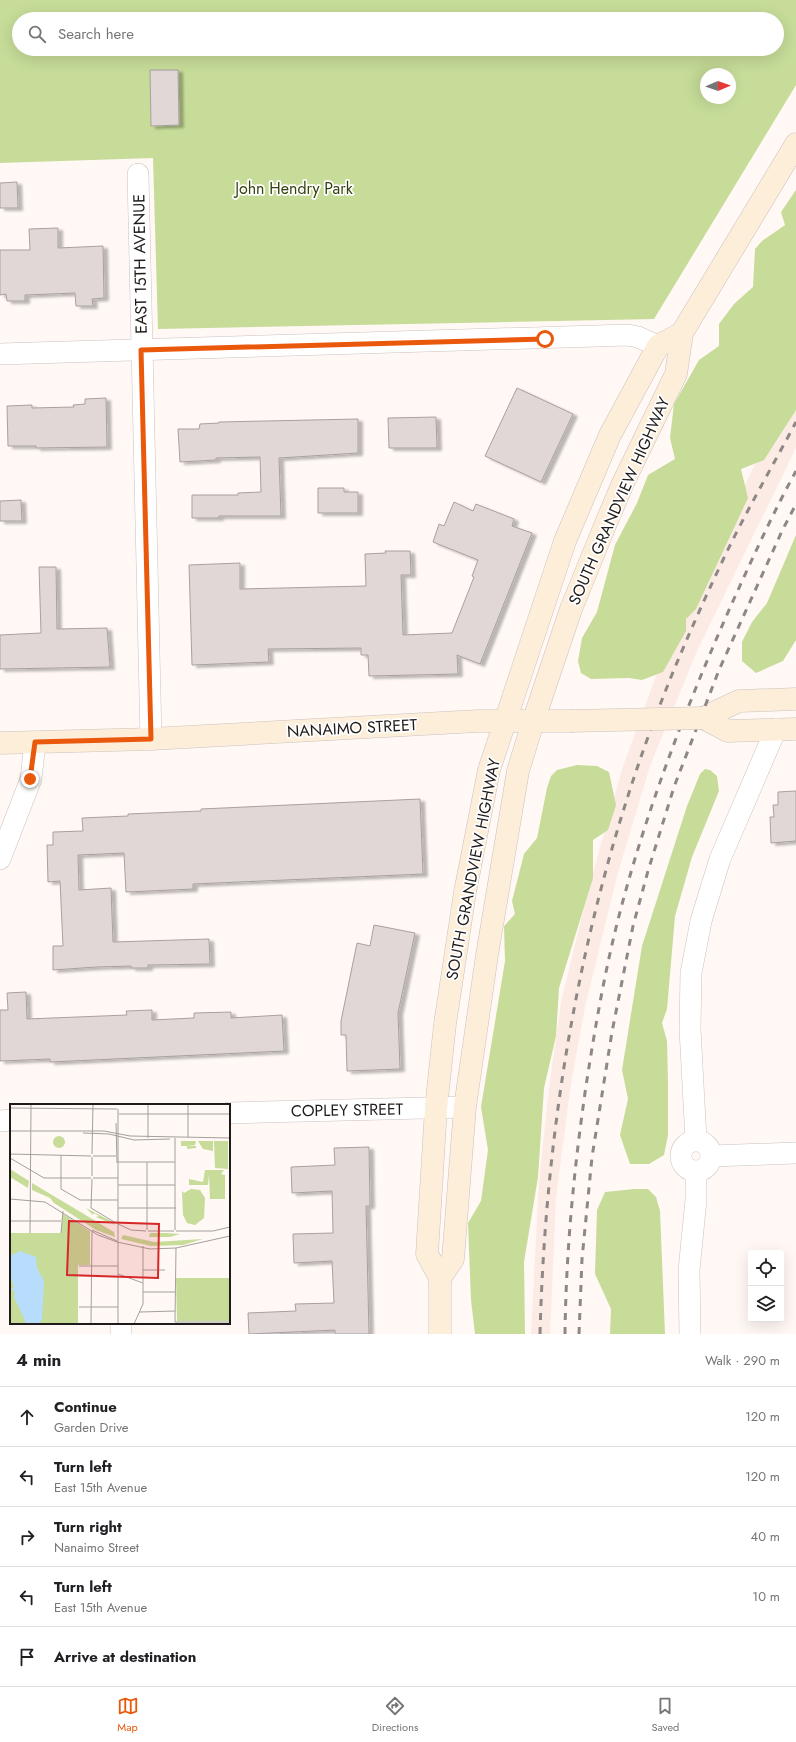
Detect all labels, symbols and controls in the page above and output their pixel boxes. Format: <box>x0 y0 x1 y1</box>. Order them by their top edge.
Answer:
search box <box>12 12 784 56</box>
icon: search <box>26 23 48 45</box>
text: Search here <box>58 23 134 45</box>
north arrow <box>700 68 736 104</box>
park label: John Hendry Park <box>233 177 354 200</box>
street label: EAST 15TH AVENUE <box>127 194 153 334</box>
route start <box>536 330 554 348</box>
street label: SOUTH GRANDVIEW HIGHWAY <box>563 393 675 609</box>
street label: NANAIMO STREET <box>286 713 418 743</box>
street label: SOUTH GRANDVIEW HIGHWAY <box>440 756 506 982</box>
route end <box>21 770 39 788</box>
street label: COPLEY STREET <box>291 1098 404 1122</box>
inset map <box>10 1104 230 1324</box>
map controls <box>748 1250 784 1322</box>
button: locate <box>748 1250 784 1286</box>
button: layers <box>748 1286 784 1322</box>
text: 4 min <box>16 1348 61 1372</box>
text: Walk · 290 m <box>705 1351 780 1370</box>
text: Continue <box>54 1396 117 1418</box>
icon: ahead <box>16 1406 38 1428</box>
text: 120 m <box>745 1407 780 1426</box>
text: Garden Drive <box>54 1418 129 1437</box>
text: Turn left <box>54 1456 112 1478</box>
icon: left <box>16 1466 38 1488</box>
text: 120 m <box>745 1467 780 1486</box>
text: East 15th Avenue <box>54 1478 147 1497</box>
text: Turn right <box>54 1516 122 1538</box>
icon: right <box>16 1526 38 1548</box>
text: 40 m <box>751 1527 780 1546</box>
text: Nanaimo Street <box>54 1538 139 1557</box>
text: Turn left <box>54 1576 112 1598</box>
icon: left <box>16 1586 38 1608</box>
text: 10 m <box>752 1587 780 1606</box>
text: East 15th Avenue <box>54 1598 147 1617</box>
icon: arrive <box>16 1646 38 1668</box>
text: Arrive at destination <box>54 1646 196 1668</box>
tab: Map <box>117 1695 139 1735</box>
tab: Directions <box>372 1695 418 1735</box>
tab: Saved <box>652 1695 679 1735</box>

